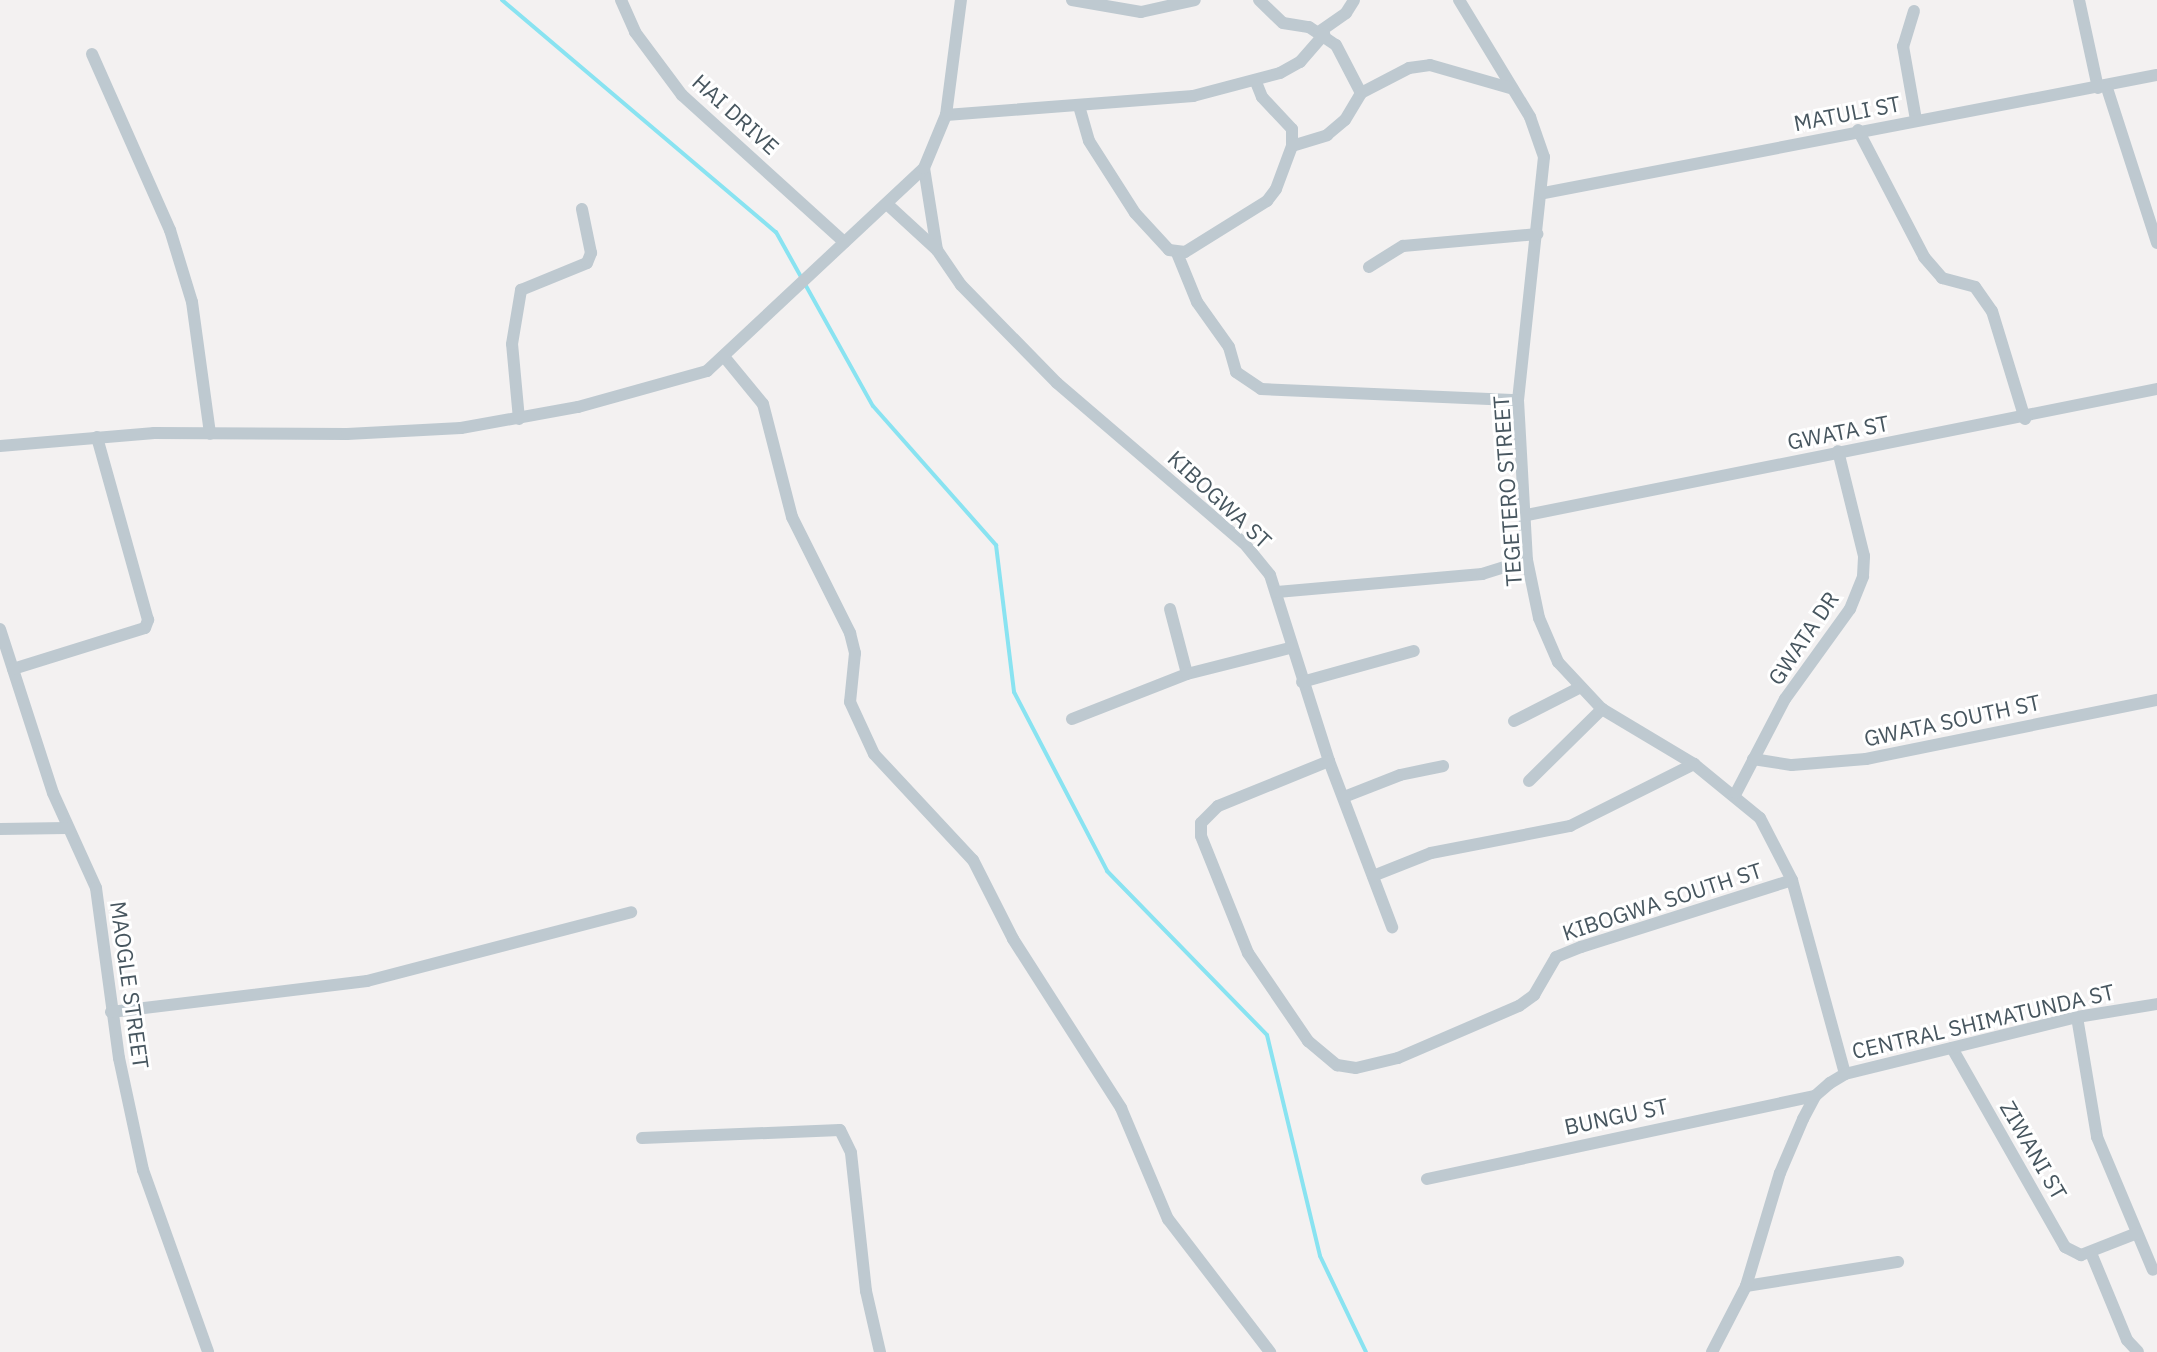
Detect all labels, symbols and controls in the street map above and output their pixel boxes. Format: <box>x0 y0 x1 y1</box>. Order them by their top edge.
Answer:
street label: HAI DRIVE <box>687 68 785 160</box>
street label: MATULI ST <box>1791 90 1903 136</box>
street label: TEGETERO STREET <box>1487 395 1527 587</box>
street label: GWATA ST <box>1785 409 1891 455</box>
street label: KIBOGWA ST <box>1163 444 1277 554</box>
street label: GWATA DR <box>1762 586 1844 690</box>
street label: GWATA SOUTH ST <box>1861 688 2043 752</box>
street label: KIBOGWA SOUTH ST <box>1559 856 1765 946</box>
street label: MAOGLE STREET <box>105 900 155 1070</box>
street label: CENTRAL SHIMATUNDA ST <box>1849 978 2117 1064</box>
street label: BUNGU ST <box>1562 1092 1670 1140</box>
street label: ZIWANI ST <box>1995 1096 2073 1204</box>

